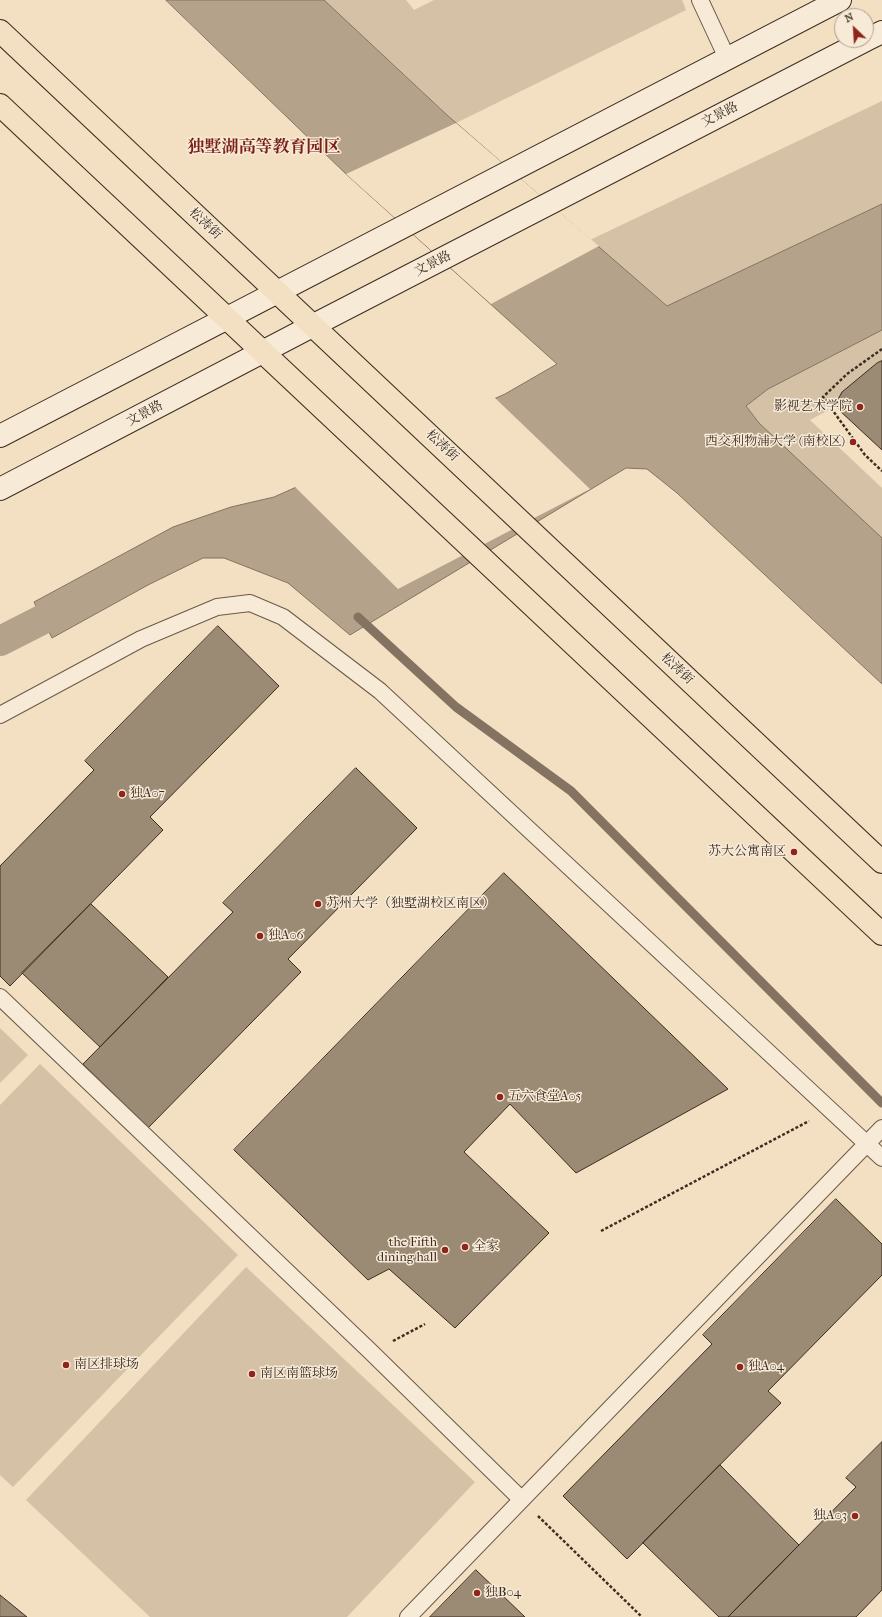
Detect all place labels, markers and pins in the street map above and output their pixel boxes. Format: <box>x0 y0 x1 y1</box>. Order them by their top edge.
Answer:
place label: 影视艺术学院 <box>774 399 852 415</box>
marker: 影视艺术学院 <box>855 402 865 412</box>
place label: 西交利物浦大学 (南校区) <box>705 434 845 450</box>
marker: 西交利物浦大学 (南校区) <box>848 437 858 447</box>
place label: 独A07 <box>130 786 165 802</box>
marker: 独A07 <box>117 789 127 799</box>
place label: 苏大公寓南区 <box>708 844 786 860</box>
marker: 苏大公寓南区 <box>789 847 799 857</box>
place label: 苏州大学（独墅湖校区南区） <box>326 896 495 912</box>
marker: 苏州大学（独墅湖校区南区） <box>313 899 323 909</box>
place label: 独A06 <box>268 928 304 944</box>
marker: 独A06 <box>255 931 265 941</box>
place label: 五六食堂A05 <box>508 1089 581 1105</box>
marker: 五六食堂A05 <box>495 1092 505 1102</box>
place label: the Fifth dining hall <box>377 1235 437 1266</box>
place label: 全家 <box>473 1239 499 1255</box>
marker: 全家 <box>460 1242 470 1252</box>
marker: the Fifth dining hall <box>440 1245 450 1255</box>
place label: 南区排球场 <box>74 1357 139 1373</box>
place label: 独A04 <box>748 1359 784 1375</box>
marker: 南区排球场 <box>61 1360 71 1370</box>
marker: 独A04 <box>735 1362 745 1372</box>
place label: 南区南篮球场 <box>260 1366 338 1382</box>
marker: 南区南篮球场 <box>247 1369 257 1379</box>
place label: 独A03 <box>813 1508 847 1524</box>
marker: 独A03 <box>850 1511 860 1521</box>
place label: 独B04 <box>485 1585 521 1601</box>
marker: 独B04 <box>472 1588 482 1598</box>

